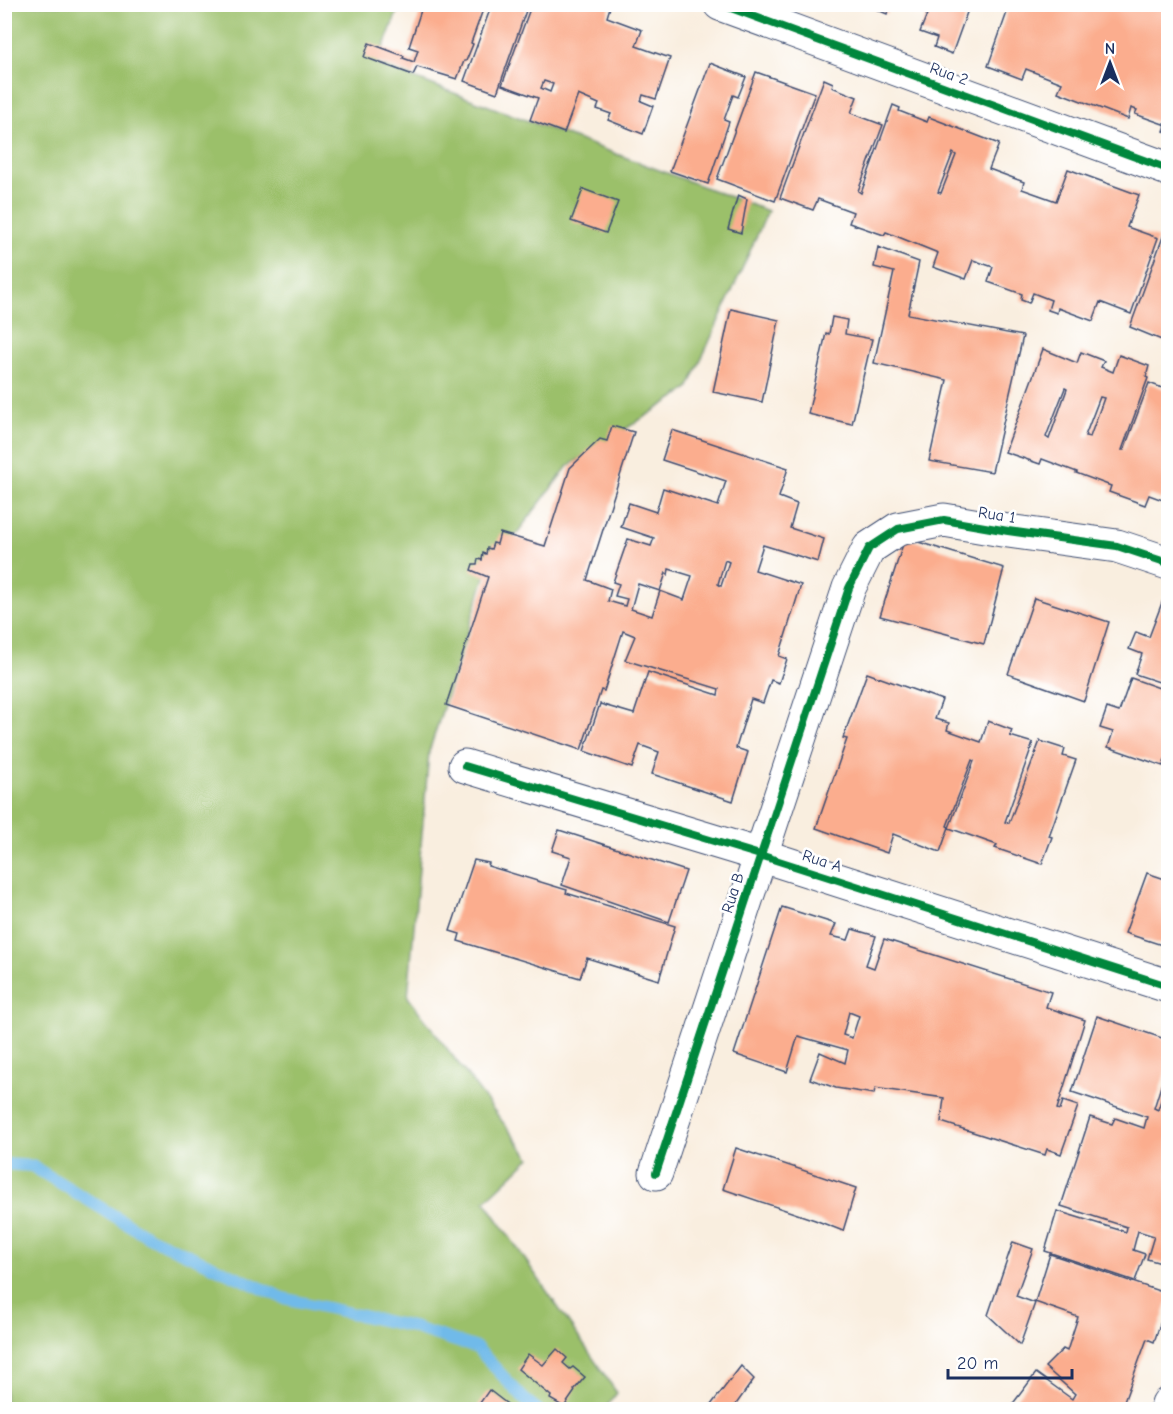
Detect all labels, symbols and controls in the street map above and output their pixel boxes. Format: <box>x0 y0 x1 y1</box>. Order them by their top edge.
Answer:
north arrow <box>1080 33 1140 93</box>
text: N <box>1105 40 1115 58</box>
street label: Rua 2 <box>927 59 971 89</box>
street label: Rua 1 <box>977 503 1017 527</box>
street label: Rua A <box>800 846 844 876</box>
street label: Rua B <box>718 871 748 915</box>
scale bar <box>948 1342 1072 1380</box>
text: 20 m <box>957 1353 998 1374</box>

